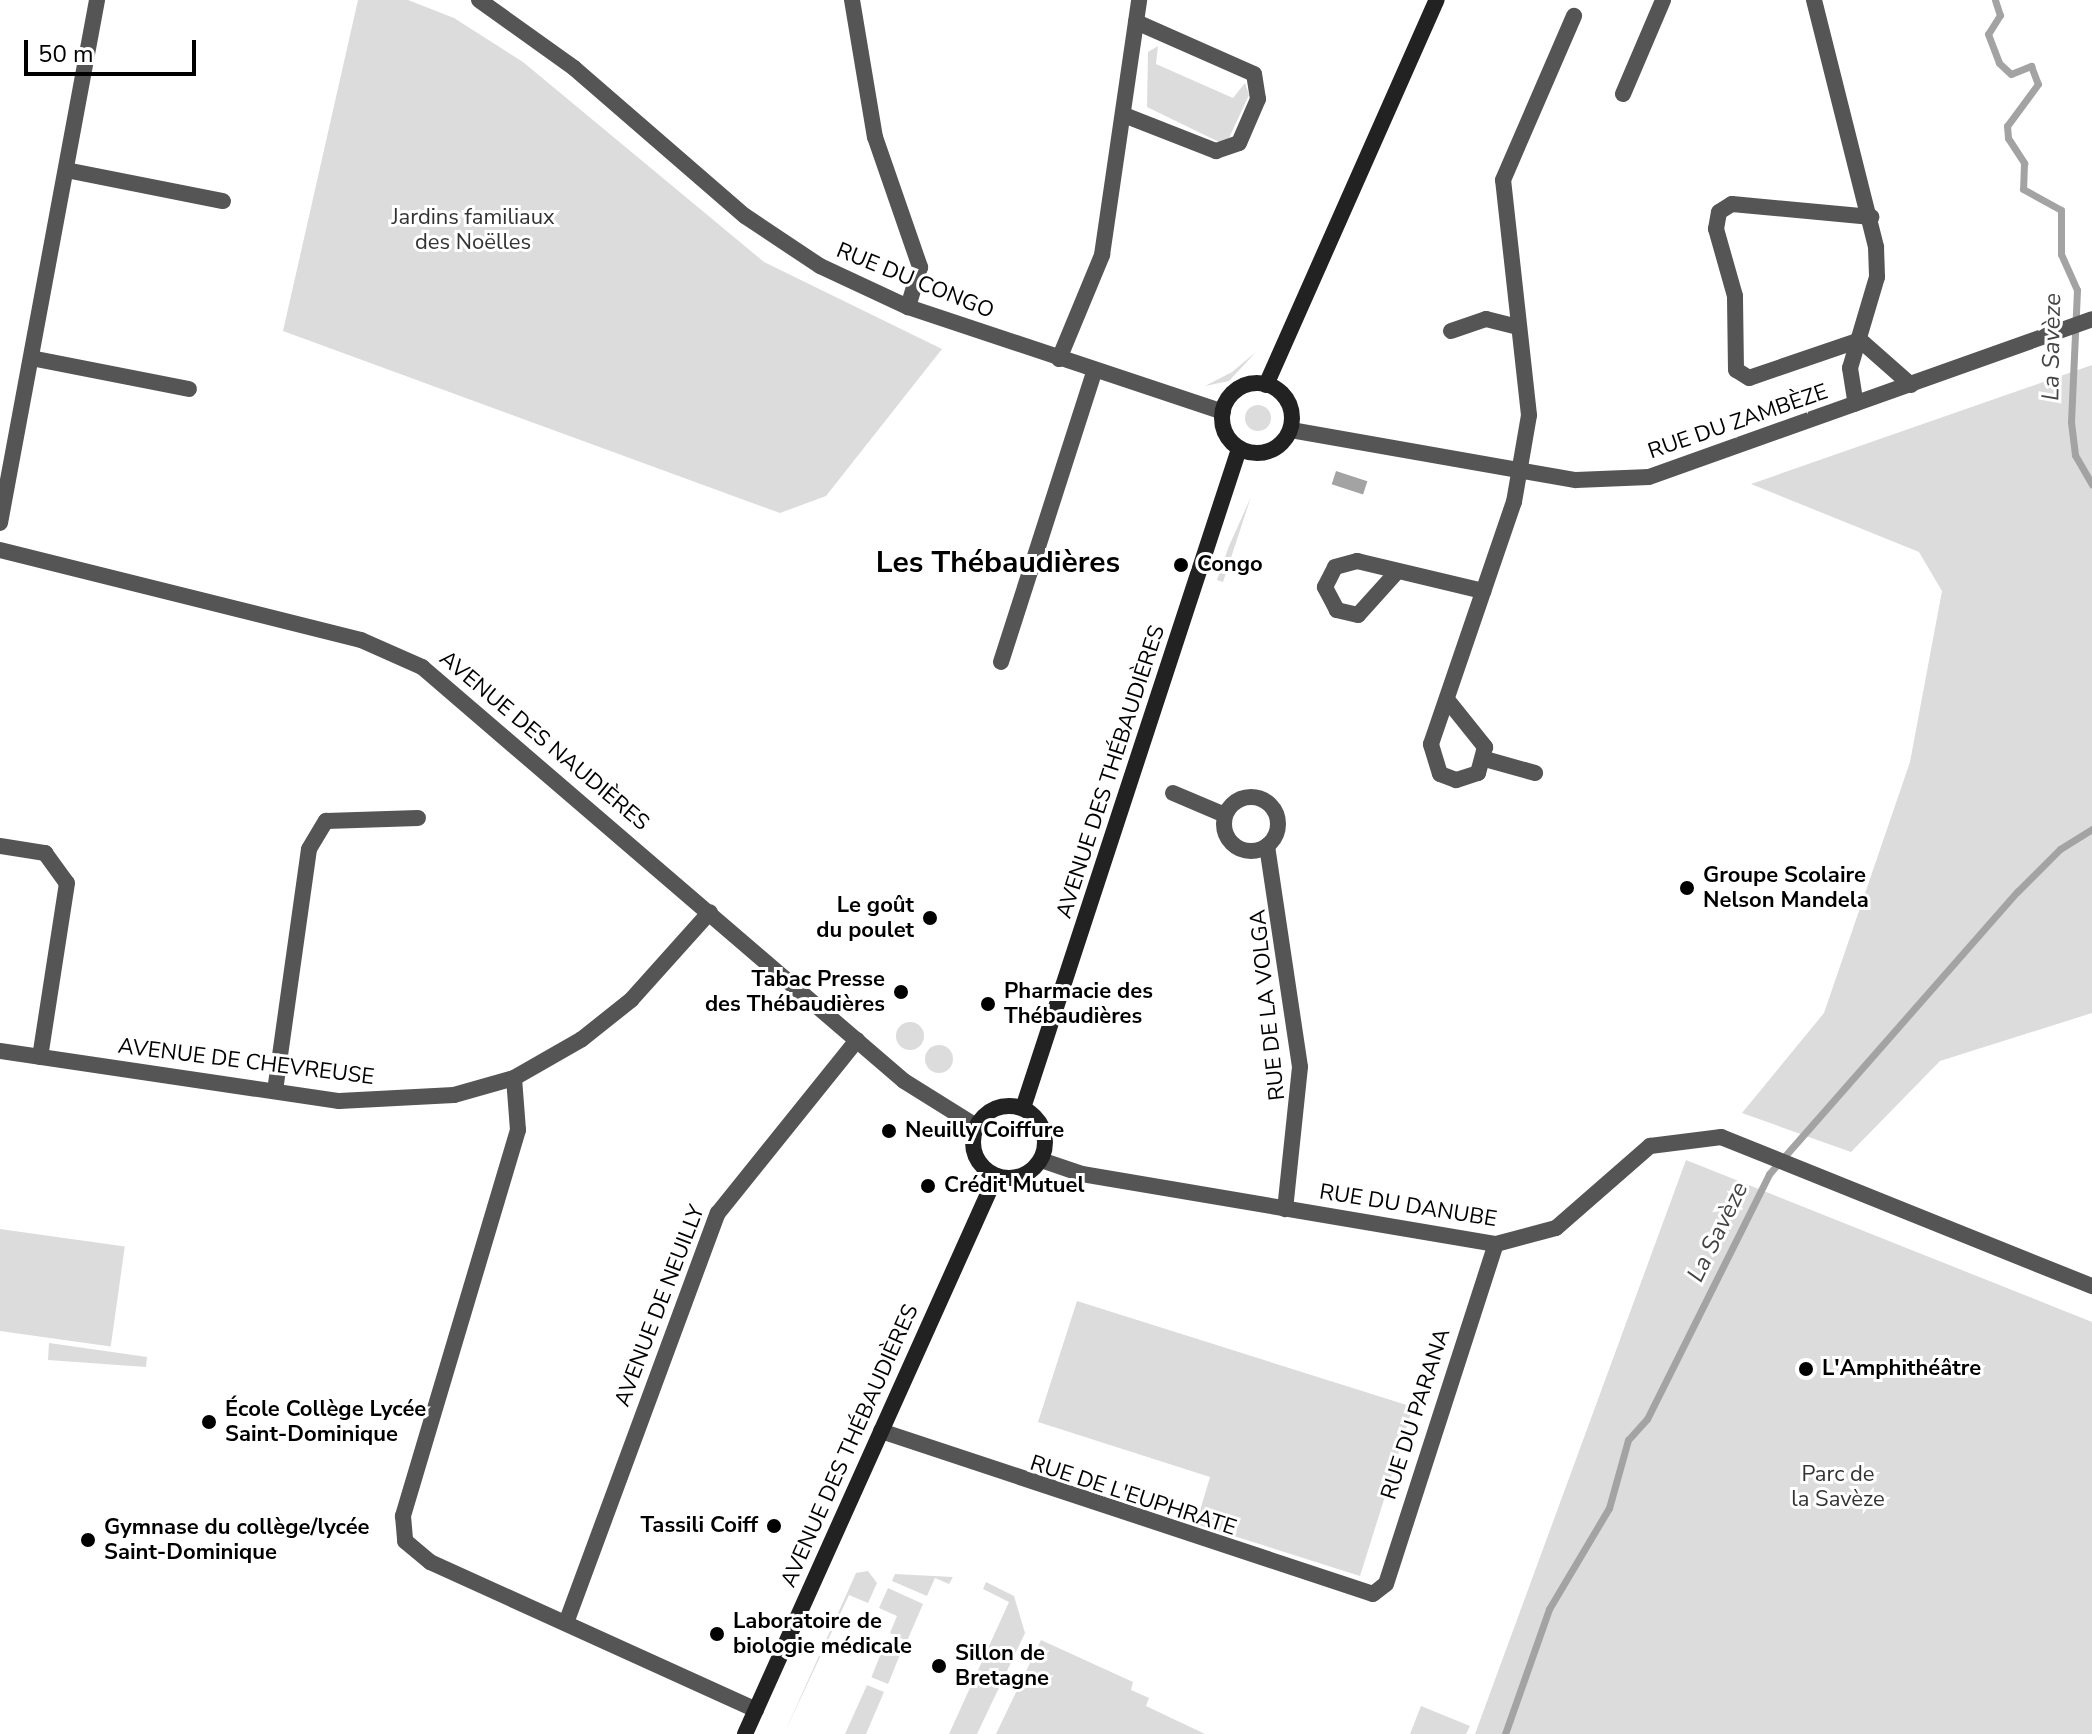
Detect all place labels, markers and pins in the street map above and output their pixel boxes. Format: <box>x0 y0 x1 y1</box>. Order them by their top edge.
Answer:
place label: Congo <box>1197 552 1263 578</box>
marker: Congo <box>1172 556 1190 574</box>
place label: Groupe Scolaire Nelson Mandela <box>1703 862 1869 914</box>
marker: Groupe Scolaire Nelson Mandela <box>1678 879 1696 897</box>
place label: Le goût du poulet <box>816 892 914 944</box>
marker: Le goût du poulet <box>921 909 939 927</box>
place label: Tabac Presse des Thébaudières <box>705 966 885 1018</box>
place label: Pharmacie des Thébaudières <box>1004 978 1153 1030</box>
marker: Tabac Presse des Thébaudières <box>892 983 910 1001</box>
marker: Pharmacie des Thébaudières <box>979 995 997 1013</box>
place label: Neuilly Coiffure <box>905 1118 1064 1144</box>
marker: Neuilly Coiffure <box>880 1122 898 1140</box>
place label: Crédit Mutuel <box>944 1173 1084 1199</box>
marker: Crédit Mutuel <box>919 1177 937 1195</box>
place label: L'Amphithéâtre <box>1822 1356 1981 1382</box>
marker: L'Amphithéâtre <box>1797 1360 1815 1378</box>
place label: École Collège Lycée Saint-Dominique <box>225 1396 426 1448</box>
marker: École Collège Lycée Saint-Dominique <box>200 1413 218 1431</box>
place label: Tassili Coiff <box>640 1513 758 1539</box>
place label: Gymnase du collège/lycée Saint-Dominique <box>104 1514 369 1566</box>
marker: Tassili Coiff <box>765 1517 783 1535</box>
marker: Gymnase du collège/lycée Saint-Dominique <box>79 1531 97 1549</box>
place label: Laboratoire de biologie médicale <box>733 1608 912 1660</box>
marker: Laboratoire de biologie médicale <box>708 1625 726 1643</box>
place label: Sillon de Bretagne <box>955 1640 1049 1692</box>
marker: Sillon de Bretagne <box>930 1657 948 1675</box>

